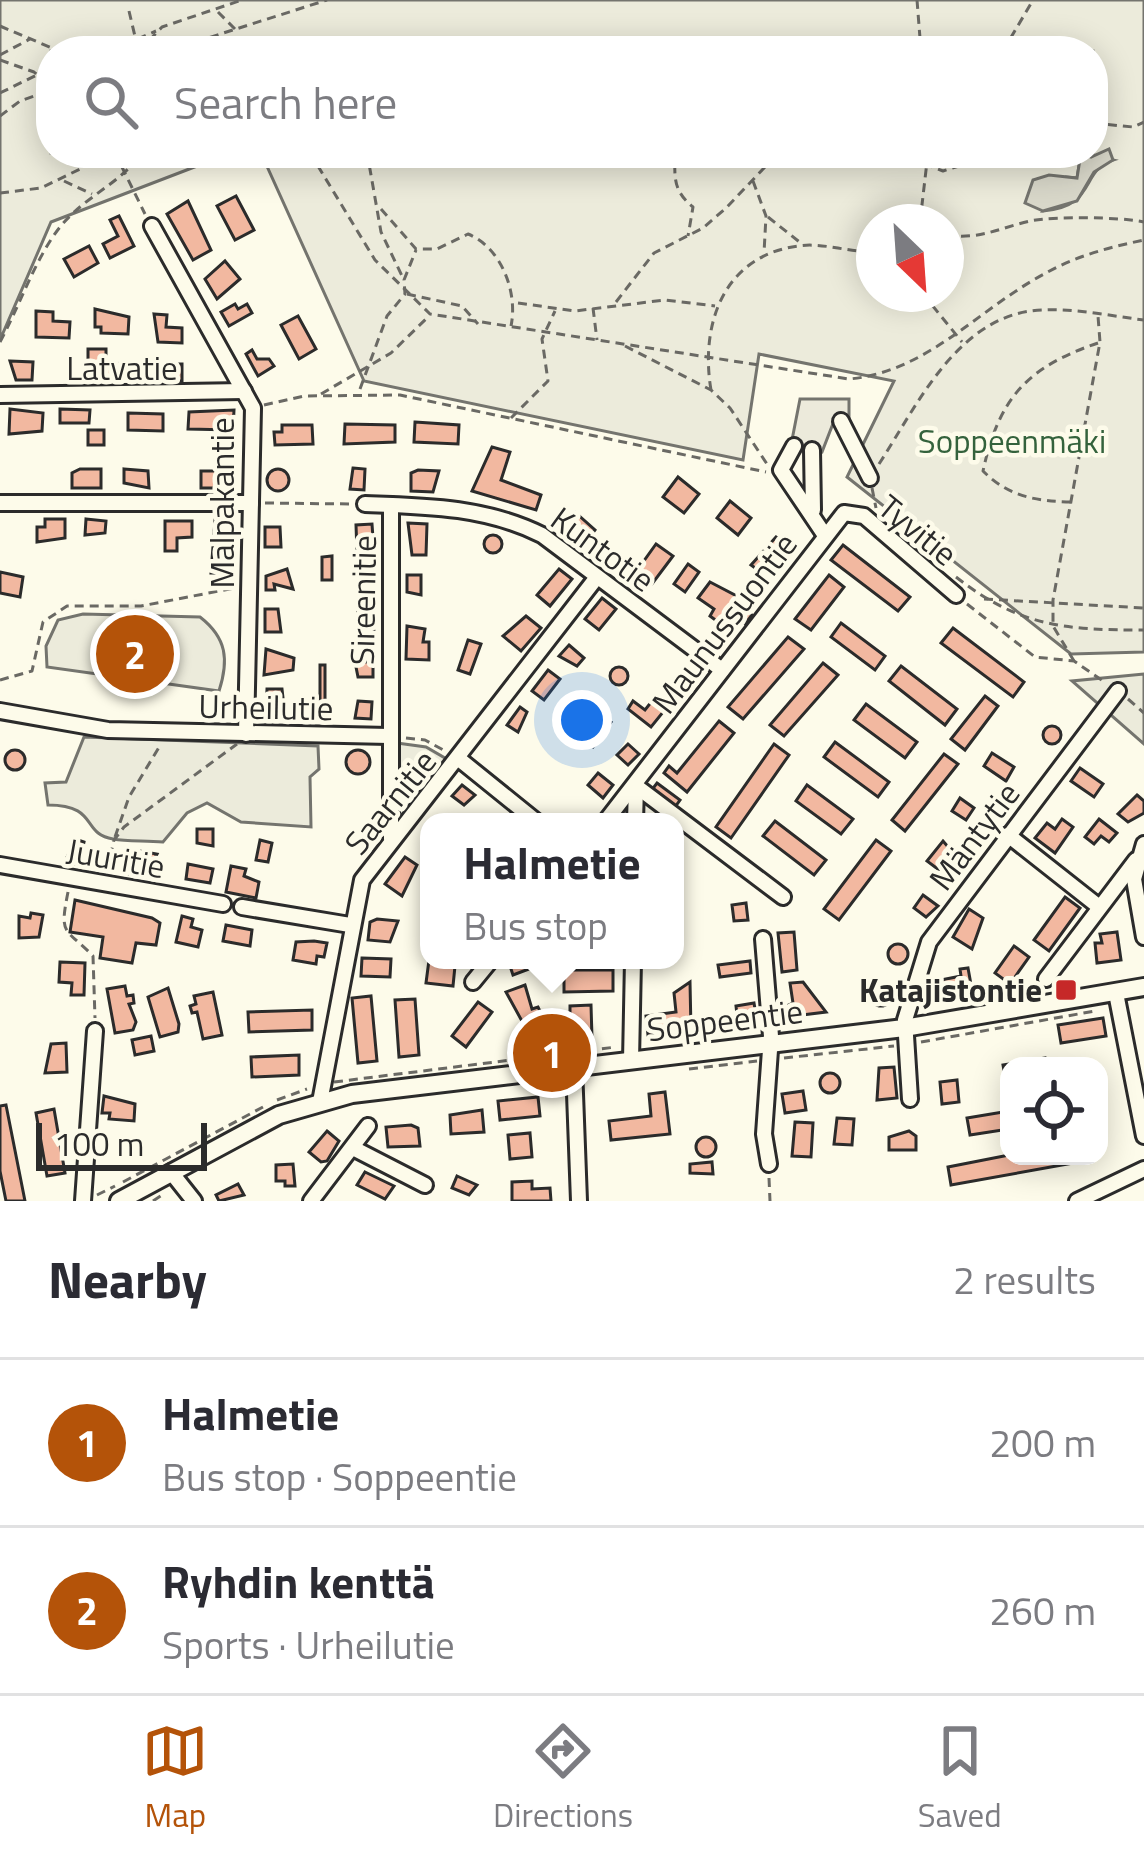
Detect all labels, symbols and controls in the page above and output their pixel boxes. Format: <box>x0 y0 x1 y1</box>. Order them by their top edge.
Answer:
search box <box>36 36 1108 168</box>
text: Search here <box>174 68 397 136</box>
icon: search <box>78 69 144 135</box>
north arrow <box>856 204 964 312</box>
street label: Latvatie <box>66 343 178 393</box>
park label: Soppeenmäki <box>918 416 1106 466</box>
street label: Malpakantie <box>197 417 247 589</box>
street label: Tyvitie <box>867 482 969 578</box>
street label: Kuntotie <box>541 494 665 604</box>
street label: Maunussuontie <box>639 522 809 724</box>
street label: Sireenitie <box>337 535 389 665</box>
pin: 2 <box>96 609 174 699</box>
street label: Urheilutie <box>198 681 334 733</box>
your location <box>552 690 612 750</box>
street label: Saarnitie <box>332 739 448 865</box>
street label: Mäntytie <box>916 771 1032 901</box>
popup <box>420 813 684 969</box>
street label: Juuritie <box>63 825 169 891</box>
text: Halmetie <box>463 828 641 896</box>
text: Bus stop <box>463 896 608 955</box>
place label: Katajistontie <box>859 965 1042 1015</box>
marker: Katajistontie <box>1053 977 1079 1003</box>
street label: Soppeentie <box>644 986 806 1054</box>
pin: 1 <box>513 1008 591 1098</box>
map controls <box>1000 1057 1108 1165</box>
button: locate <box>1000 1057 1108 1165</box>
scale bar <box>36 1117 207 1170</box>
text: 100 m <box>54 1119 144 1169</box>
text: Nearby <box>48 1240 207 1318</box>
text: 2 results <box>953 1250 1096 1309</box>
text: Halmetie <box>162 1379 339 1447</box>
text: 1 <box>76 1413 98 1472</box>
text: 200 m <box>989 1413 1096 1472</box>
text: Bus stop · Soppeentie <box>162 1447 517 1506</box>
text: Ryhdin kenttä <box>162 1547 435 1615</box>
text: 2 <box>76 1581 98 1640</box>
text: 260 m <box>989 1581 1096 1640</box>
text: Sports · Urheilutie <box>162 1615 455 1674</box>
tab: Map <box>142 1718 208 1840</box>
tab: Directions <box>493 1718 633 1840</box>
tab: Saved <box>918 1718 1002 1840</box>

